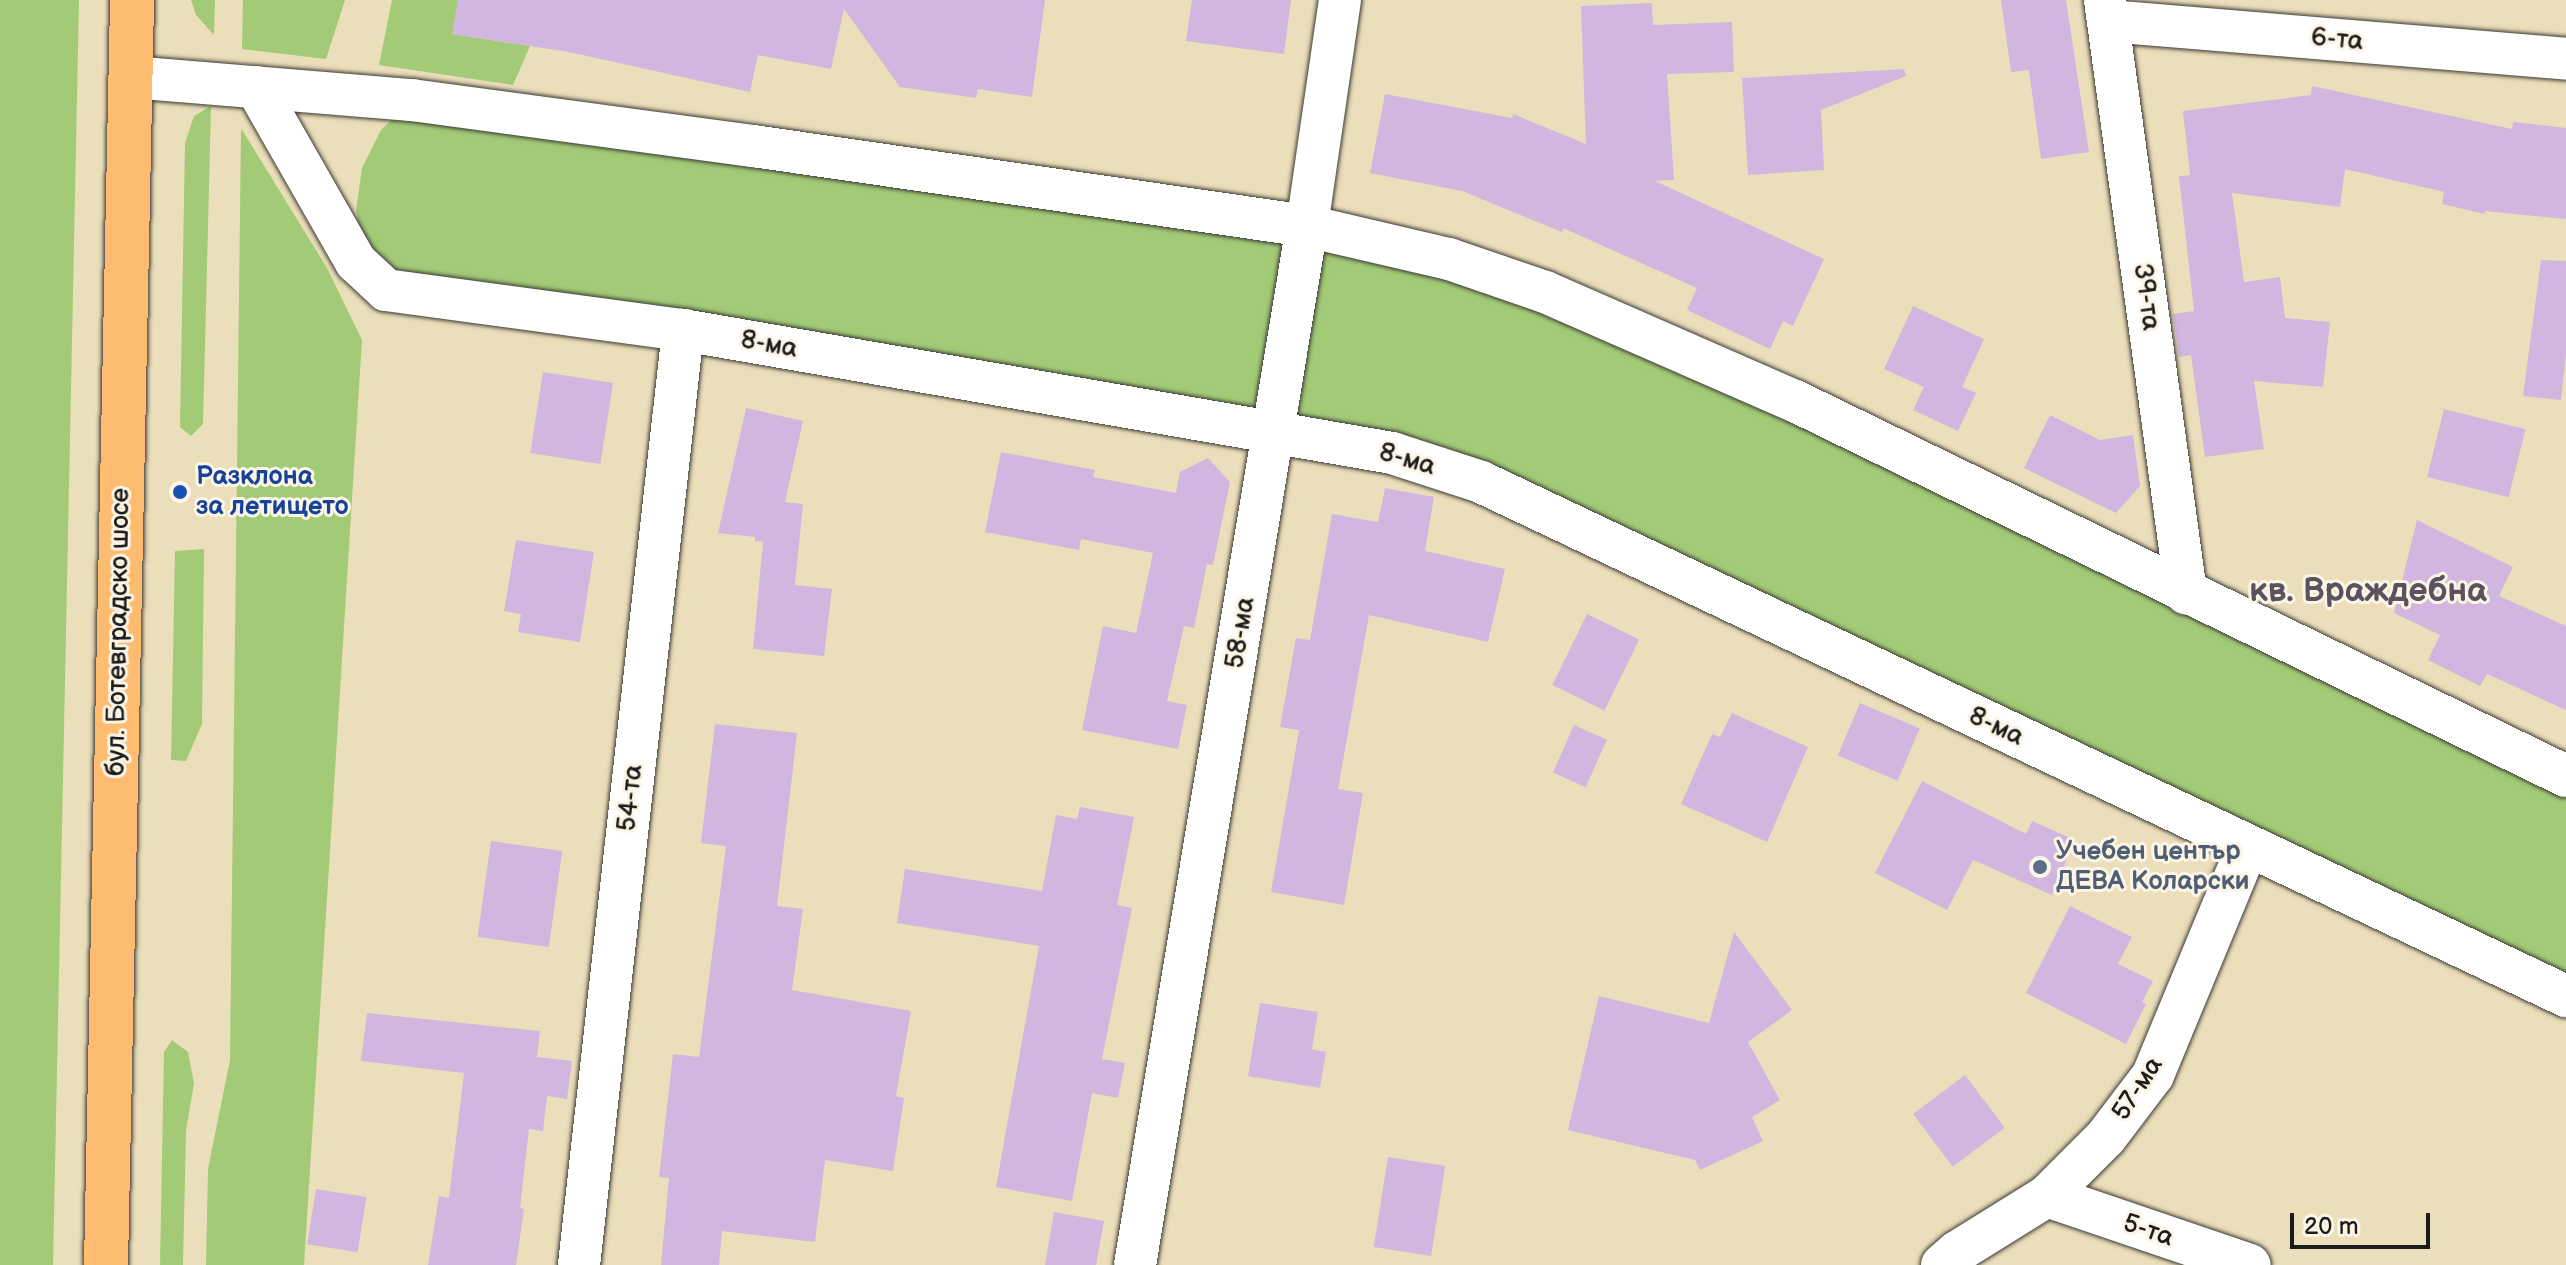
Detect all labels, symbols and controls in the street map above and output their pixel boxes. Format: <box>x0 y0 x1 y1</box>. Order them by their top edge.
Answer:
street label: 6-та <box>2310 22 2364 58</box>
street label: 39-та <box>2126 261 2166 333</box>
street label: 8-ма <box>738 325 800 365</box>
street label: 8-ма <box>1375 437 1439 483</box>
place label: Разклона за летището <box>196 461 349 522</box>
marker: Разклона за летището <box>171 483 189 501</box>
street label: бул. Ботевградско шосе <box>101 488 137 776</box>
district label: кв. Враждебна <box>2249 571 2487 611</box>
street label: 58-ма <box>1220 595 1262 671</box>
street label: 8-ма <box>1963 701 2029 753</box>
street label: 54-та <box>612 763 650 833</box>
place label: Учебен център ДЕВА Коларски <box>2056 836 2250 898</box>
marker: Учебен център ДЕВА Коларски <box>2031 858 2049 876</box>
street label: 57-ма <box>2106 1051 2170 1127</box>
scale bar <box>2294 1197 2434 1247</box>
street label: 5-та <box>2119 1208 2177 1254</box>
text: 20 m <box>2304 1212 2359 1241</box>

